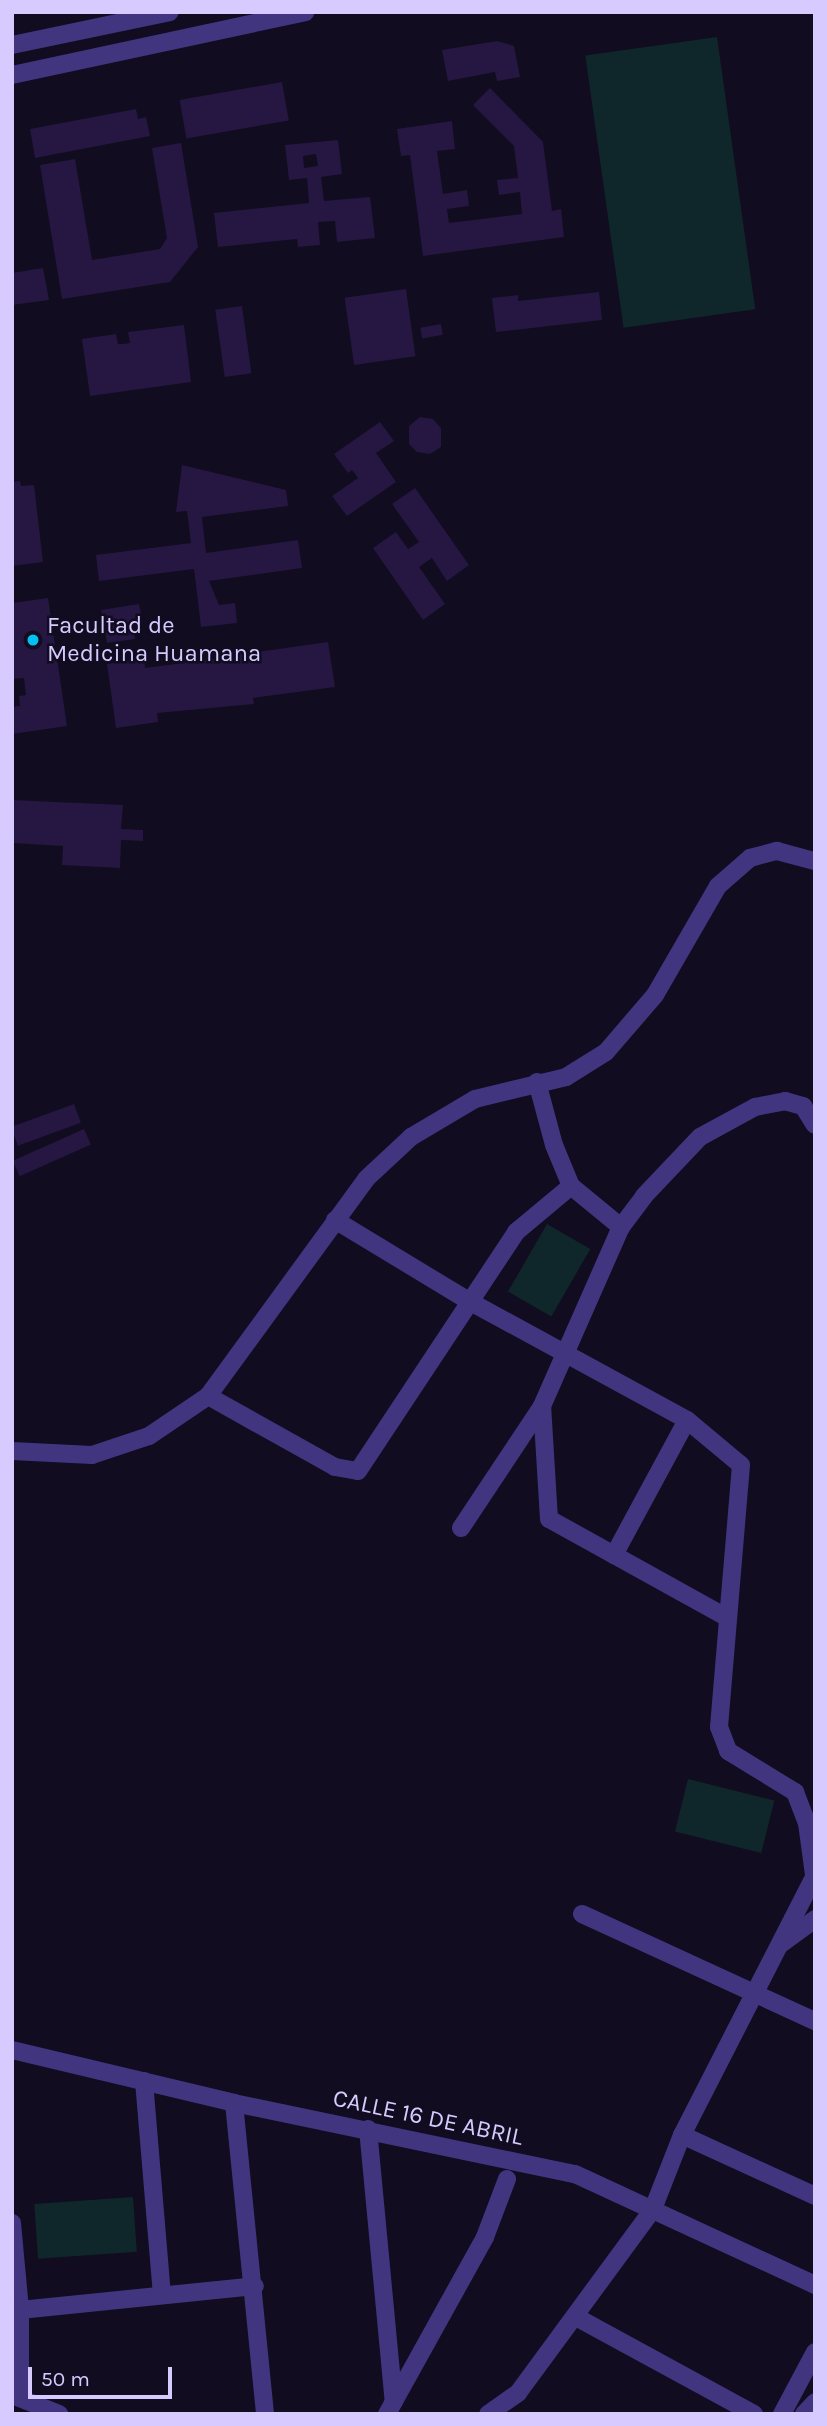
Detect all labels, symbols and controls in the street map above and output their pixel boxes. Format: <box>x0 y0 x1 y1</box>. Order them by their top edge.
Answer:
place label: Facultad de Medicina Huamana <box>47 612 261 668</box>
marker: Facultad de Medicina Huamana <box>25 632 41 648</box>
street label: CALLE 16 DE ABRIL <box>330 2084 526 2152</box>
scale bar <box>32 2352 175 2396</box>
text: 50 m <box>41 2367 90 2391</box>

